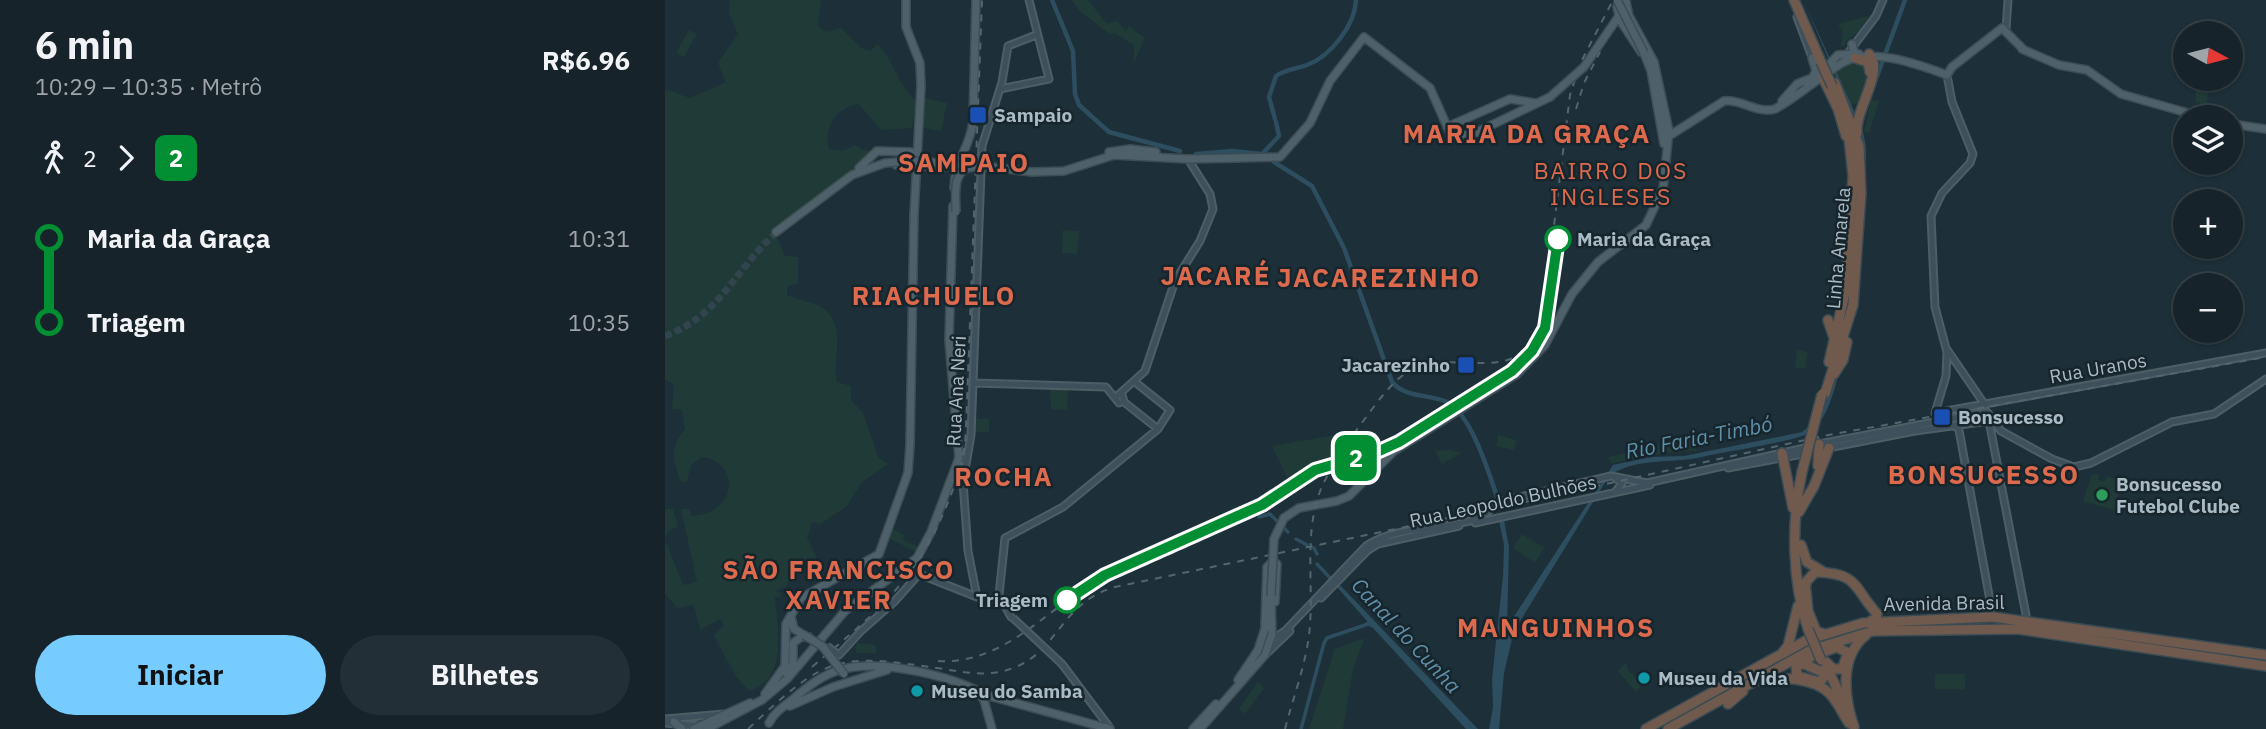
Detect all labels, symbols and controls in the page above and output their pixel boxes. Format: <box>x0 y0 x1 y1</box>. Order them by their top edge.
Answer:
text: 6 min <box>35 20 134 69</box>
north arrow <box>2173 21 2243 91</box>
map controls <box>2173 21 2243 343</box>
text: R$6.96 <box>542 43 630 77</box>
text: 10:29 – 10:35 · Metrô <box>35 71 262 101</box>
place label: Sampaio <box>994 103 1072 127</box>
marker: Sampaio <box>968 105 988 125</box>
button: layers <box>2173 105 2243 175</box>
district label: MARIA DA GRAÇA <box>1403 116 1651 150</box>
icon: walk <box>35 139 73 177</box>
icon: forward <box>107 139 145 177</box>
text: 2 <box>169 142 183 174</box>
text: 2 <box>83 143 97 173</box>
district label: SAMPAIO <box>898 145 1030 179</box>
district label: BAIRRO DOS INGLESES <box>1534 155 1688 211</box>
street label: Linha Amarela <box>1821 186 1855 310</box>
button: + <box>2173 189 2243 259</box>
text: Maria da Graça <box>87 221 271 255</box>
text: 10:31 <box>568 223 630 253</box>
marker: Maria da Graça <box>1545 226 1571 252</box>
place label: Maria da Graça <box>1577 227 1711 251</box>
district label: JACARÉ <box>1161 258 1271 292</box>
district label: JACAREZINHO <box>1277 260 1481 294</box>
button: − <box>2173 273 2243 343</box>
district label: RIACHUELO <box>852 278 1016 312</box>
text: Triagem <box>87 305 186 339</box>
text: 10:35 <box>568 307 630 337</box>
street label: Rua Ana Neri <box>941 335 971 447</box>
street label: Rua Uranos <box>2048 348 2148 388</box>
place label: Jacarezinho <box>1341 353 1450 377</box>
marker: Jacarezinho <box>1456 355 1476 375</box>
place label: Bonsucesso <box>1958 405 2064 429</box>
marker: Bonsucesso <box>1932 407 1952 427</box>
water label: Rio Faria-Timbó <box>1623 409 1775 465</box>
line badge: 2 <box>1333 435 1379 481</box>
text: 2 <box>1349 442 1363 474</box>
district label: BONSUCESSO <box>1888 457 2080 491</box>
district label: ROCHA <box>954 459 1054 493</box>
street label: Rua Leopoldo Bulhões <box>1407 469 1599 533</box>
place label: Bonsucesso Futebol Clube <box>2116 472 2240 518</box>
marker: Bonsucesso Futebol Clube <box>2094 487 2110 503</box>
district label: SÃO FRANCISCO XAVIER <box>723 552 955 616</box>
water label: Canal do Cunha <box>1346 571 1468 699</box>
marker: Triagem <box>1054 587 1080 613</box>
place label: Triagem <box>976 588 1048 612</box>
street label: Avenida Brasil <box>1883 590 2005 616</box>
district label: MANGUINHOS <box>1457 610 1655 644</box>
button: Iniciar <box>35 635 326 715</box>
button: Bilhetes <box>340 635 630 715</box>
place label: Museu da Vida <box>1658 666 1788 690</box>
marker: Museu da Vida <box>1636 670 1652 686</box>
place label: Museu do Samba <box>931 679 1083 703</box>
marker: Museu do Samba <box>909 683 925 699</box>

